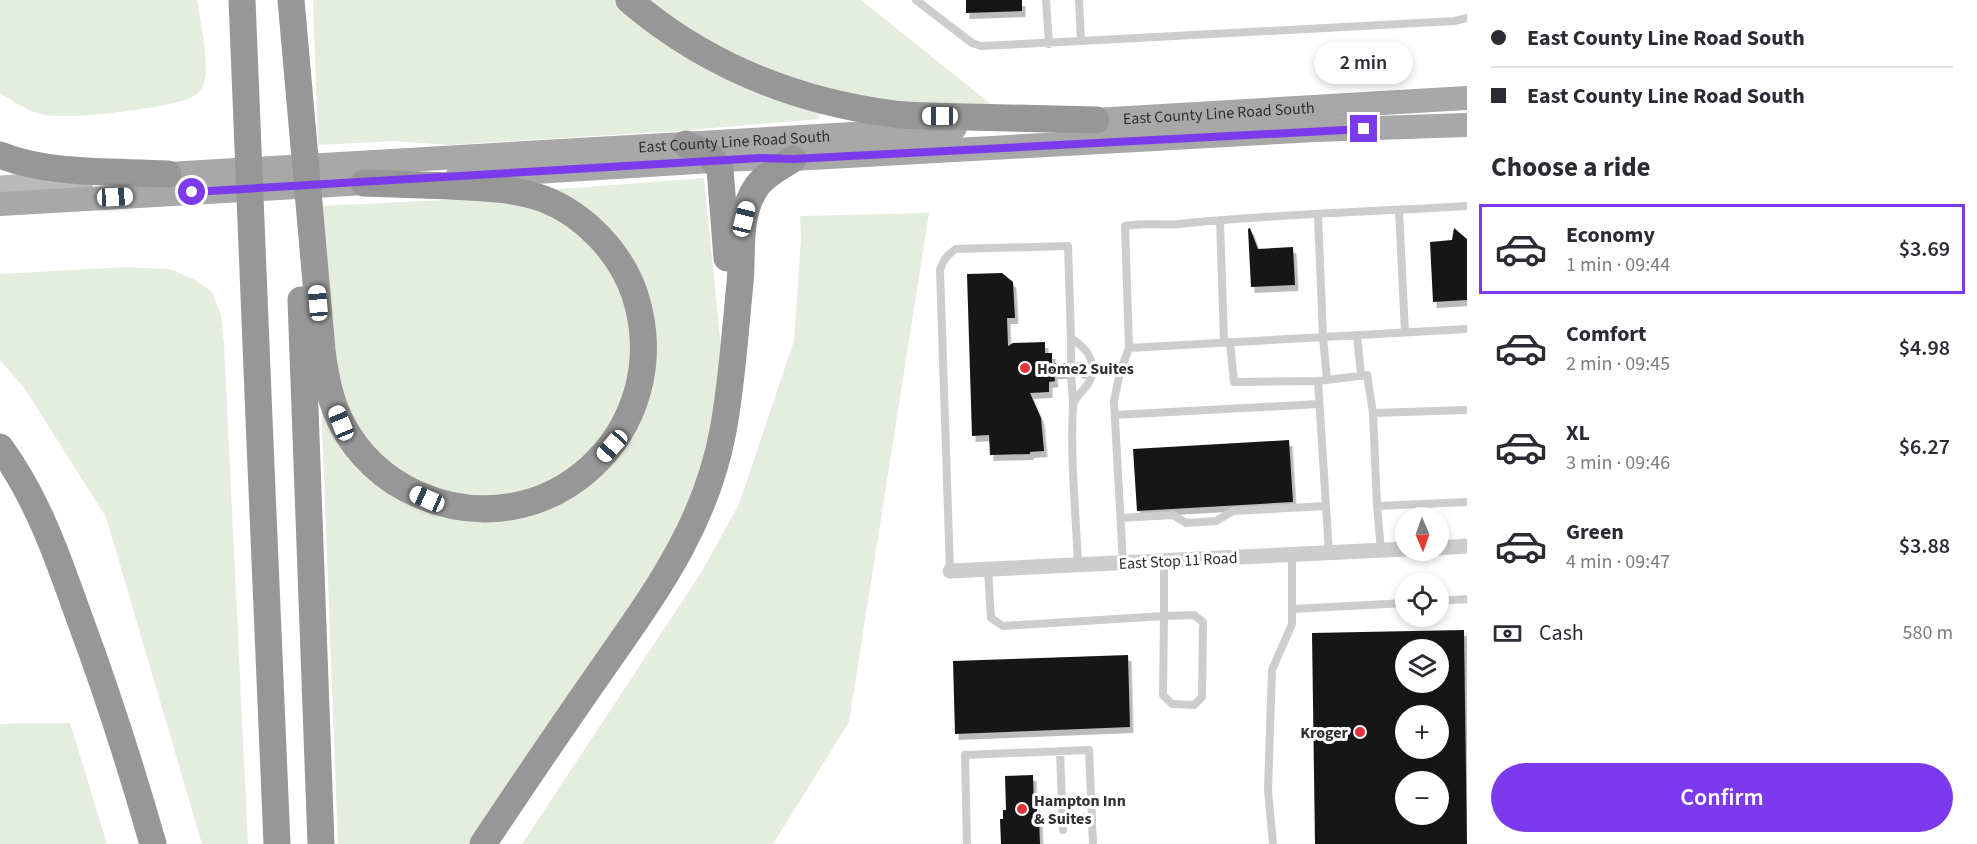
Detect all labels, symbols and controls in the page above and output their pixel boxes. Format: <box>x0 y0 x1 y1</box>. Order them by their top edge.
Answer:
text: East County Line Road South <box>1527 22 1805 54</box>
callout: 2 min <box>1314 42 1414 84</box>
text: 2 min <box>1340 49 1387 77</box>
text: East County Line Road South <box>1527 80 1805 112</box>
street label: East County Line Road South <box>1122 97 1315 130</box>
car <box>922 107 958 125</box>
route end <box>1350 115 1377 142</box>
street label: East County Line Road South <box>637 125 831 159</box>
text: Choose a ride <box>1491 148 1651 187</box>
route start <box>178 178 205 205</box>
car <box>97 187 133 207</box>
car <box>731 199 757 239</box>
text: Economy <box>1566 219 1655 251</box>
icon: car <box>1494 222 1548 276</box>
text: $3.69 <box>1899 233 1950 265</box>
text: 1 min · 09:44 <box>1566 251 1670 279</box>
car <box>307 284 329 322</box>
text: Comfort <box>1566 318 1647 350</box>
icon: car <box>1494 321 1548 375</box>
text: $4.98 <box>1899 332 1950 364</box>
text: 2 min · 09:45 <box>1566 350 1670 378</box>
place label: Home2 Suites <box>1037 358 1134 380</box>
marker: Home2 Suites <box>1018 361 1032 375</box>
car <box>326 403 356 443</box>
text: XL <box>1566 417 1590 449</box>
icon: car <box>1494 420 1548 474</box>
car <box>593 427 631 465</box>
text: $6.27 <box>1899 431 1950 463</box>
text: 3 min · 09:46 <box>1566 449 1670 477</box>
car <box>407 483 447 515</box>
north arrow <box>1395 507 1449 561</box>
map controls <box>1395 507 1449 825</box>
text: Green <box>1566 516 1624 548</box>
icon: car <box>1494 519 1548 573</box>
text: $3.88 <box>1899 530 1950 562</box>
street label: East Stop 11 Road <box>1118 547 1238 575</box>
text: 4 min · 09:47 <box>1566 548 1670 576</box>
button: locate <box>1395 573 1449 627</box>
icon: cash <box>1491 617 1524 650</box>
text: Cash <box>1539 617 1584 649</box>
text: 580 m <box>1903 619 1953 647</box>
button: layers <box>1395 639 1449 693</box>
button: + <box>1395 705 1449 759</box>
place label: Kroger <box>1300 722 1349 744</box>
marker: Kroger <box>1353 725 1367 739</box>
button: Confirm <box>1491 763 1953 832</box>
button: − <box>1395 771 1449 825</box>
place label: Hampton Inn & Suites <box>1034 790 1126 830</box>
marker: Hampton Inn & Suites <box>1015 802 1029 816</box>

